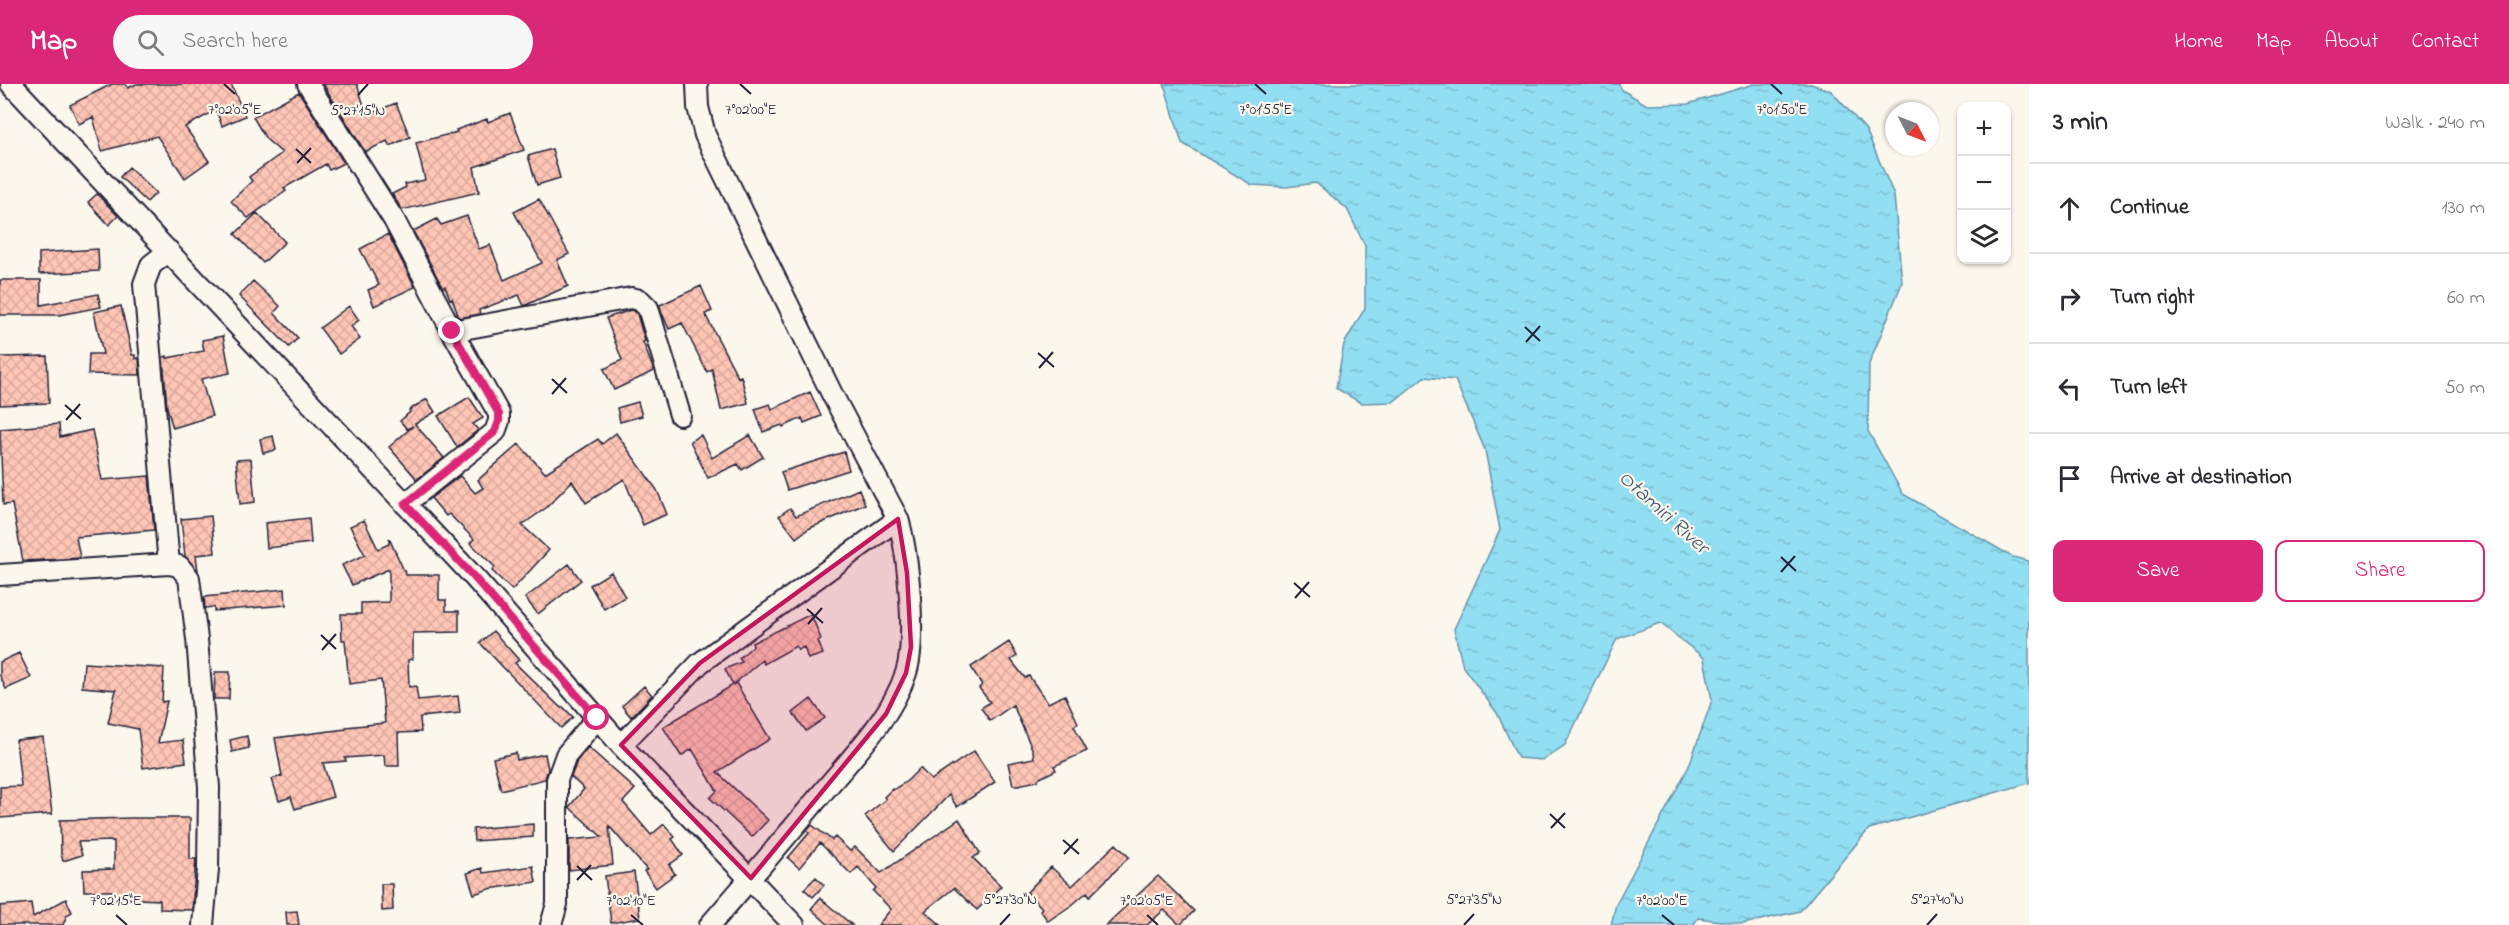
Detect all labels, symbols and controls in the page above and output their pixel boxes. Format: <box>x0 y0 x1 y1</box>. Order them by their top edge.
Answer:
search box <box>113 15 533 69</box>
text: Map <box>30 22 77 63</box>
icon: search <box>134 26 167 59</box>
text: Search here <box>182 26 288 58</box>
text: Home <box>2174 27 2223 57</box>
text: Map <box>2256 27 2291 57</box>
text: About <box>2324 27 2378 57</box>
text: Contact <box>2411 27 2479 57</box>
text: 7°02'05"E <box>208 99 262 121</box>
text: 7°02'00"E <box>725 99 777 121</box>
text: 7°01'55"E <box>1240 99 1292 121</box>
text: 7°01'50"E <box>1757 99 1807 121</box>
text: 5°27'15"N <box>331 100 385 122</box>
north arrow <box>1885 102 1939 156</box>
map controls <box>1957 102 2011 264</box>
button: + <box>1957 102 2011 156</box>
text: 3 min <box>2053 104 2108 142</box>
text: Walk · 240 m <box>2385 109 2485 138</box>
button: − <box>1957 156 2011 210</box>
icon: ahead <box>2053 192 2086 225</box>
text: Continue <box>2110 192 2189 224</box>
text: 130 m <box>2441 194 2485 223</box>
button: layers <box>1957 210 2011 264</box>
icon: right <box>2053 282 2086 315</box>
text: Turn right <box>2110 282 2195 314</box>
text: 60 m <box>2447 284 2485 313</box>
route end <box>438 317 464 343</box>
icon: left <box>2053 372 2086 405</box>
text: Turn left <box>2110 372 2187 404</box>
text: 50 m <box>2444 374 2485 403</box>
icon: arrive <box>2053 462 2086 495</box>
text: Arrive at destination <box>2110 462 2292 494</box>
water label: Otamiri River <box>1610 463 1718 565</box>
button: Save <box>2053 540 2263 602</box>
button: Share <box>2275 540 2485 602</box>
route start <box>583 704 609 730</box>
text: 5°27'30"N <box>983 889 1037 911</box>
text: 5°27'35"N <box>1446 889 1502 911</box>
text: 5°27'40"N <box>1910 889 1964 911</box>
text: 7°02'15"E <box>90 890 142 912</box>
text: 7°02'10"E <box>606 890 656 912</box>
text: 7°02'05"E <box>1120 890 1174 912</box>
text: 7°02'00"E <box>1636 890 1688 912</box>

